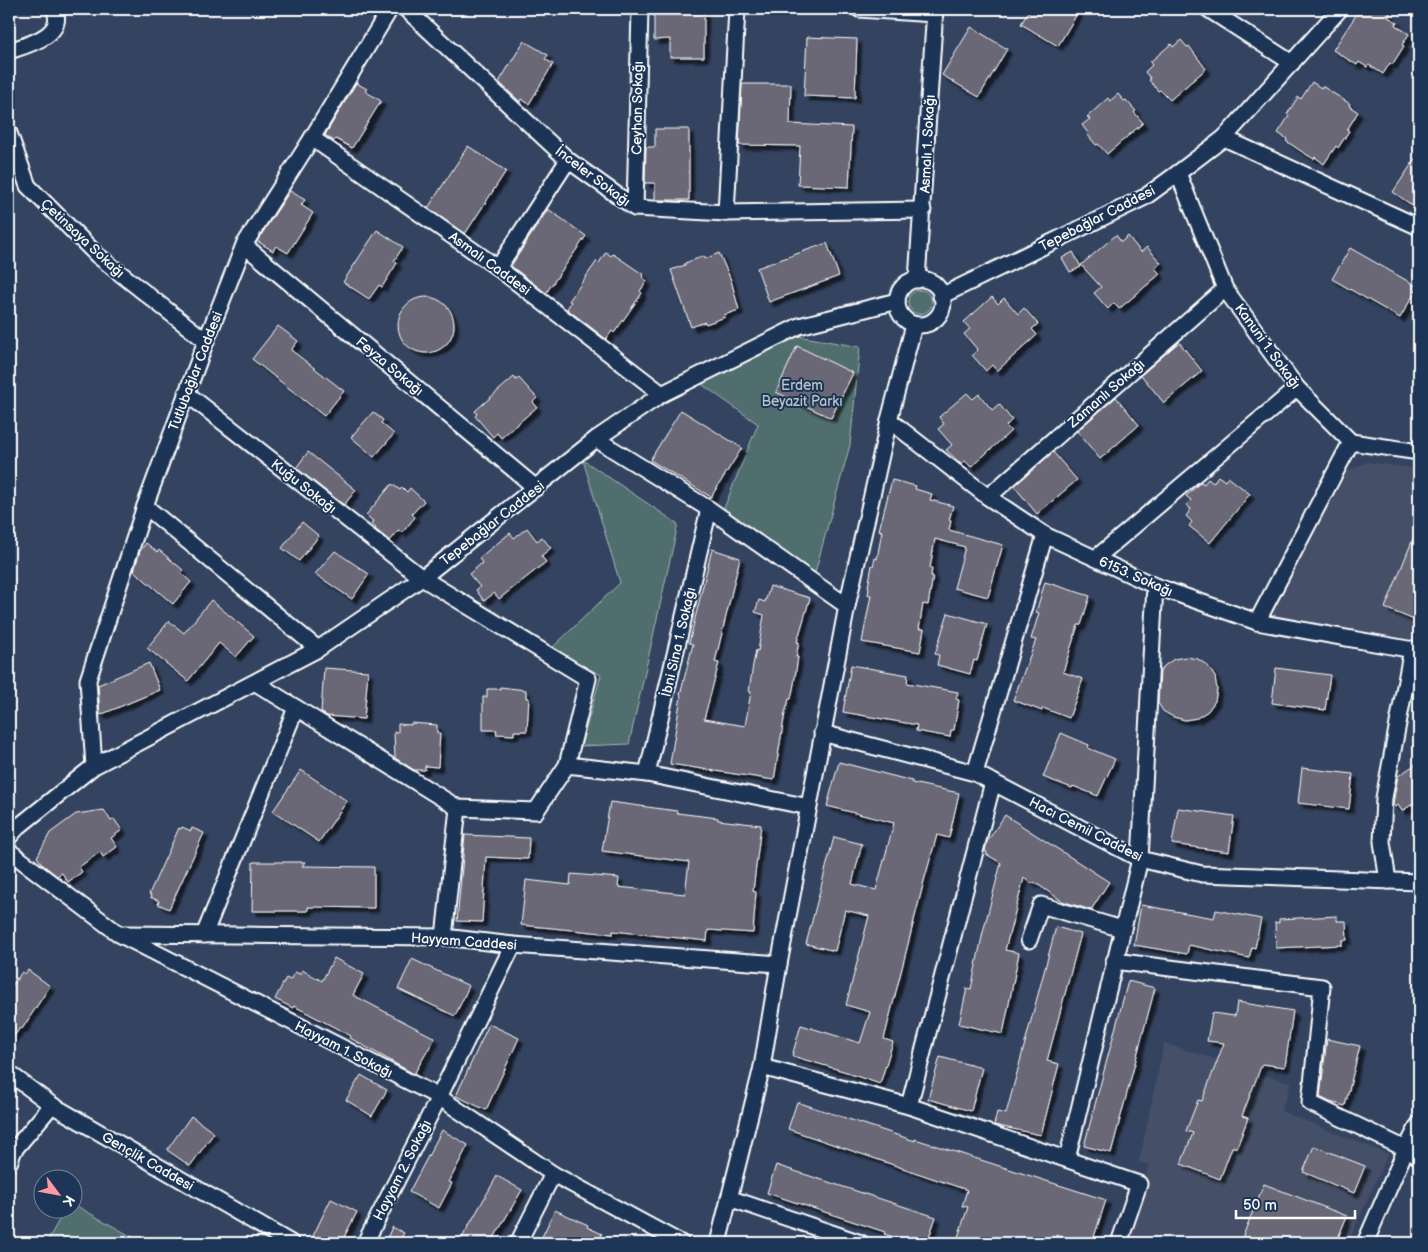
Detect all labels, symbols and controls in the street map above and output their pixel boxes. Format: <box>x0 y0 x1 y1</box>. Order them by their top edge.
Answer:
street label: Ceyhan Sokağı <box>628 61 647 155</box>
street label: Asmalı 1. Sokağı <box>916 94 939 194</box>
street label: İnceler Sokağı <box>552 142 634 210</box>
street label: Tepebağlar Caddesi <box>1036 182 1158 255</box>
street label: Çetinsaya Sokağı <box>37 195 128 282</box>
street label: Asmalı Caddesi <box>445 228 534 299</box>
street label: Kanuni 1. Sokağı <box>1231 300 1304 392</box>
street label: Tutlubağlar Caddesi <box>165 309 226 433</box>
street label: Feyza Sokağı <box>353 333 427 399</box>
street label: Zamanlı Sokağı <box>1064 355 1148 432</box>
park label: Erdem Beyazit Parkı <box>761 377 843 410</box>
street label: Kuğu Sokağı <box>268 456 340 517</box>
street label: Tepebağlar Caddesi <box>437 477 548 569</box>
street label: 6153. Sokağı <box>1096 553 1175 600</box>
street label: İbni Sina 1. Sokağı <box>657 585 699 699</box>
street label: Hacı Cemil Caddesi <box>1026 793 1145 865</box>
street label: Hayyam Caddesi <box>410 929 518 954</box>
street label: Hayyam 1. Sokağı <box>292 1017 396 1081</box>
street label: Hayyam 2. Sokağı <box>370 1117 435 1223</box>
street label: Gençlik Caddesi <box>99 1128 197 1195</box>
north arrow <box>32 1170 82 1220</box>
scale bar <box>1236 1187 1354 1219</box>
text: K <box>59 1192 78 1210</box>
text: 50 m <box>1243 1196 1277 1215</box>

